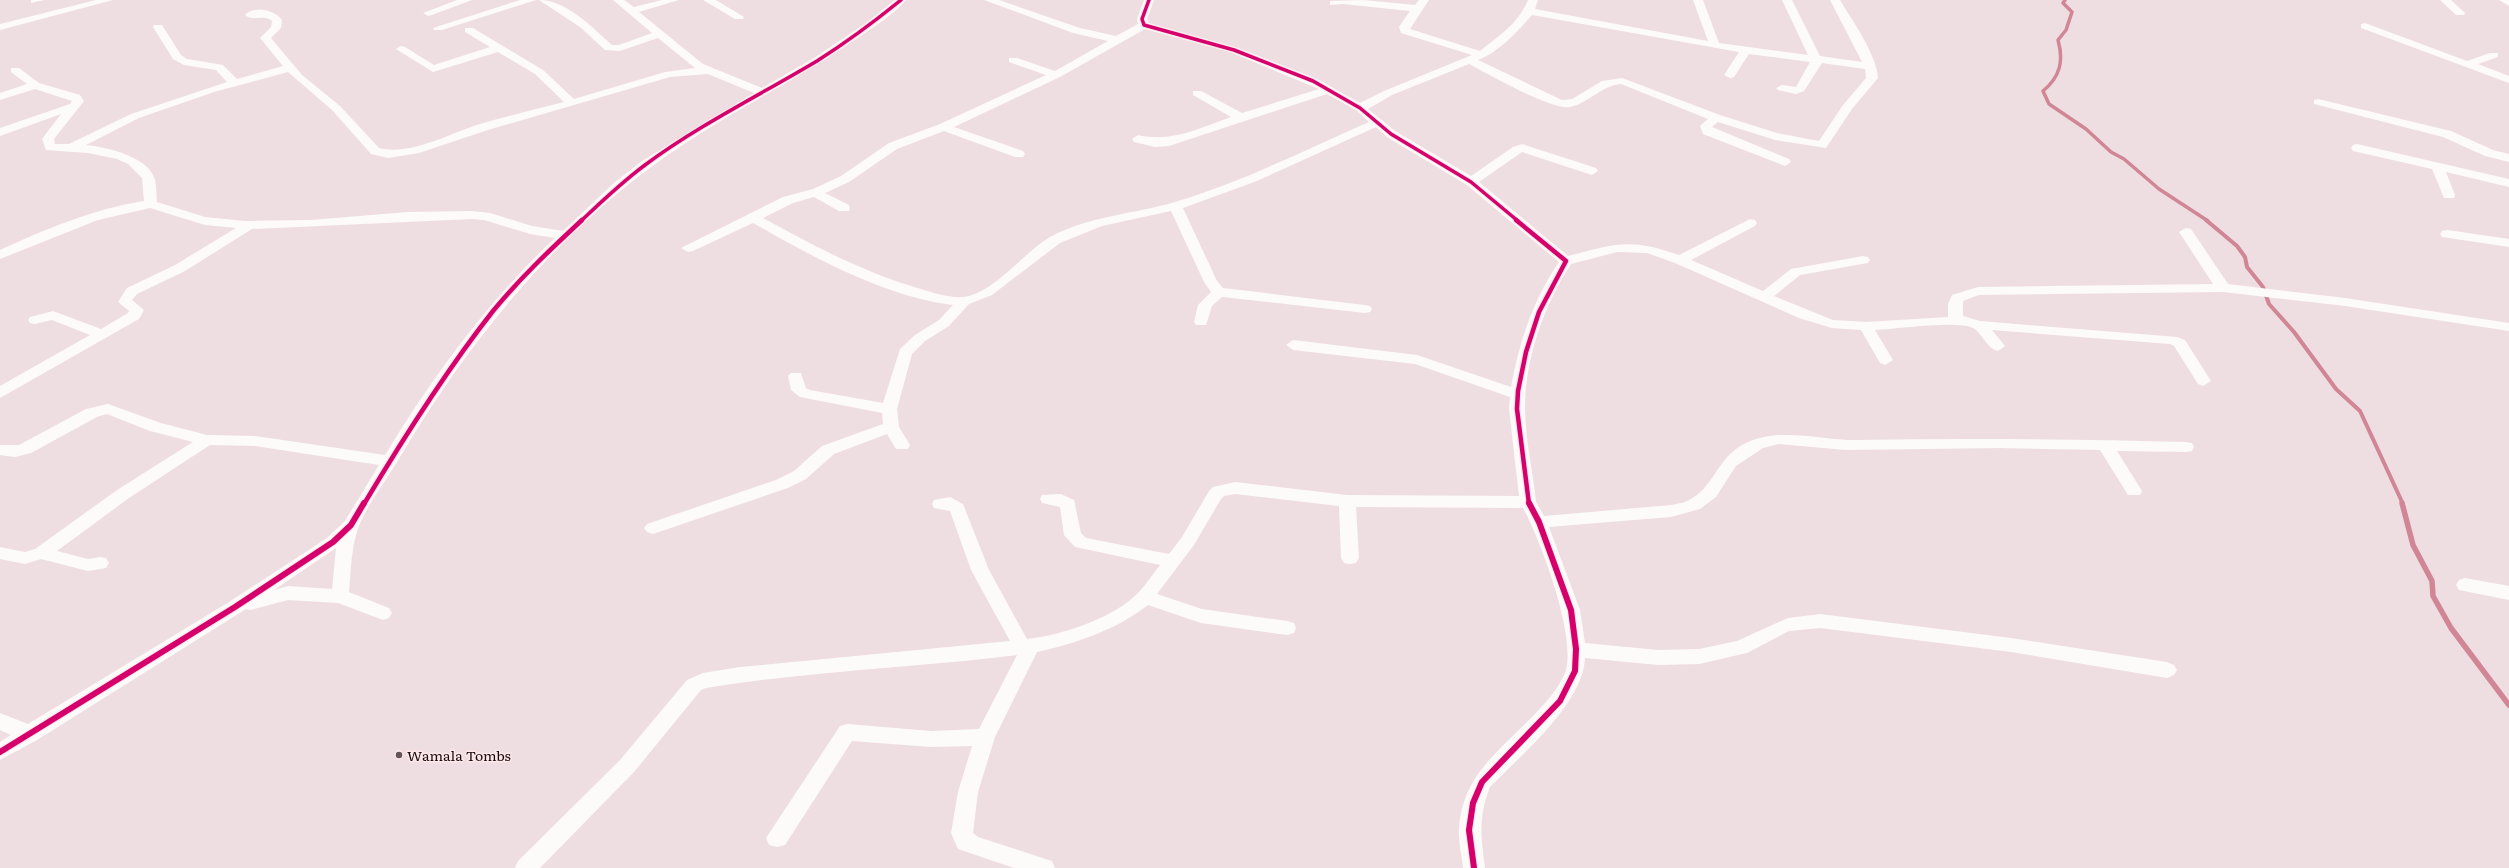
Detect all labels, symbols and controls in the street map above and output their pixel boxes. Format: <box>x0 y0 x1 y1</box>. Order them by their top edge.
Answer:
place label: Wamala Tombs <box>407 745 511 765</box>
marker: Wamala Tombs <box>394 750 404 760</box>

